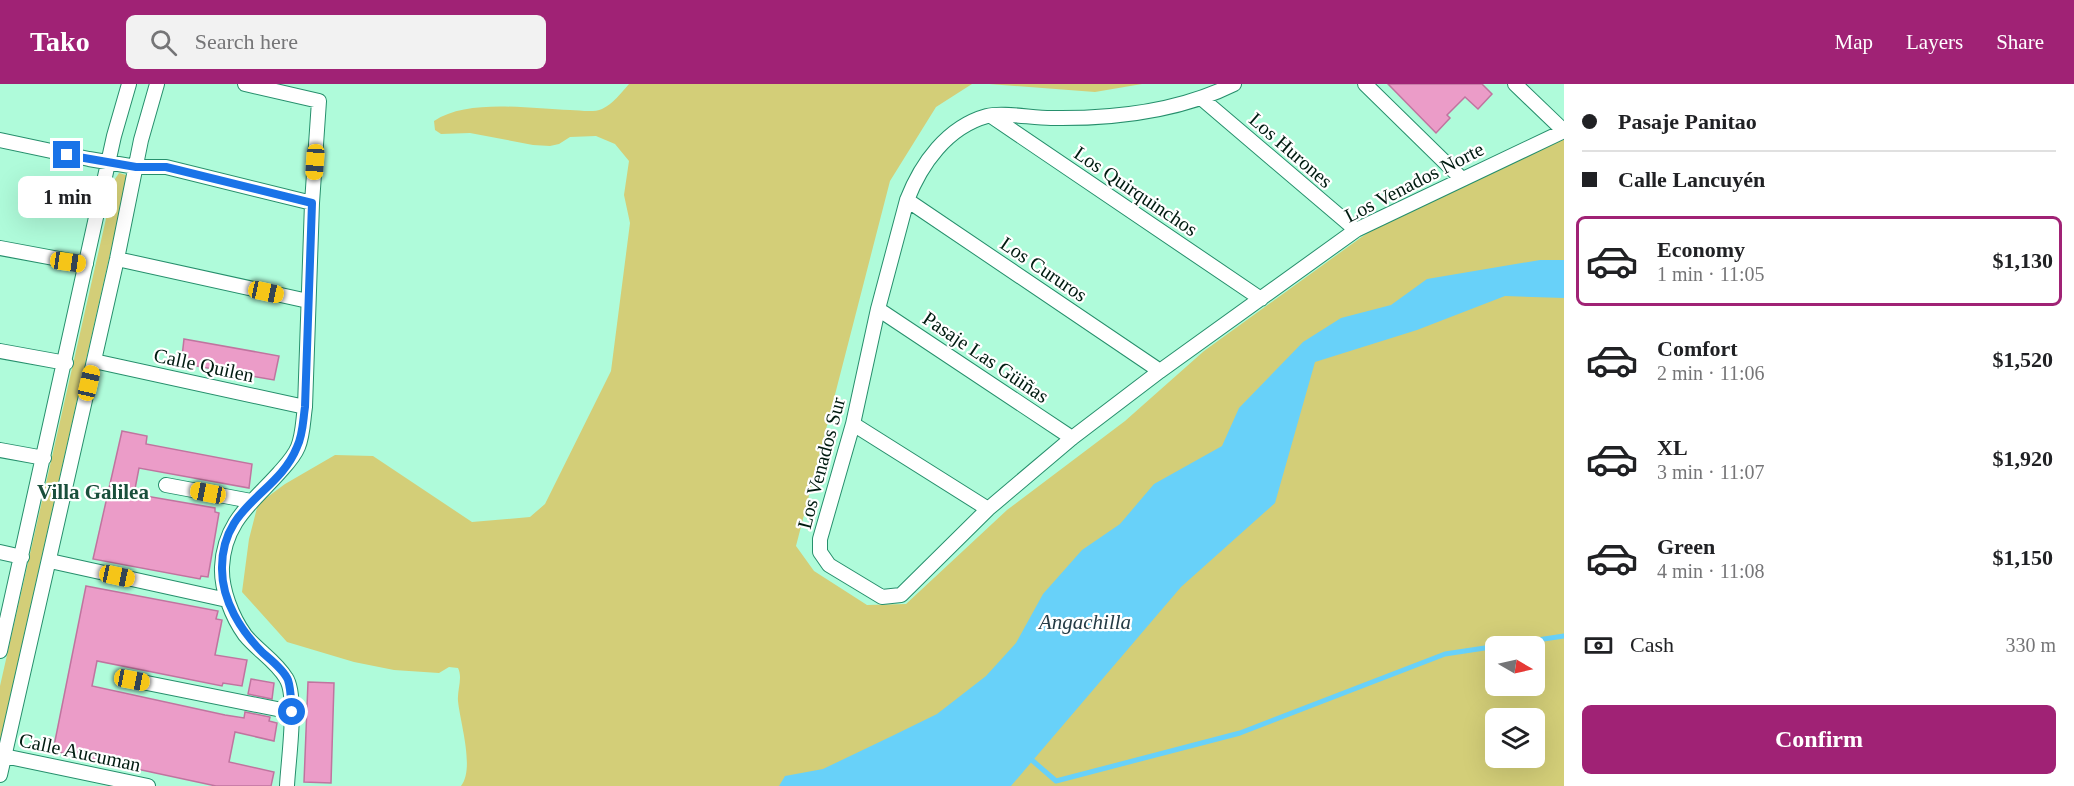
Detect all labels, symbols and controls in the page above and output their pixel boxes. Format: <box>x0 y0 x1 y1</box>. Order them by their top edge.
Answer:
search box <box>126 15 546 69</box>
text: Tako <box>30 26 90 57</box>
icon: search <box>147 26 180 59</box>
text: Search here <box>195 29 298 54</box>
text: Map <box>1835 30 1873 54</box>
text: Layers <box>1906 30 1963 54</box>
text: Share <box>1996 30 2044 54</box>
street label: Los Hurones <box>1245 108 1337 192</box>
text: Pasaje Panitao <box>1618 109 1757 134</box>
street label: Los Venados Norte <box>1341 137 1487 227</box>
route end <box>53 141 80 168</box>
street label: Los Quirquinchos <box>1070 142 1202 241</box>
car <box>305 143 325 181</box>
text: Calle Lancuyén <box>1618 167 1765 192</box>
callout: 1 min <box>17 176 116 218</box>
text: 1 min <box>43 186 92 208</box>
street label: Los Cururos <box>997 232 1092 306</box>
icon: car <box>1585 234 1639 288</box>
text: Economy <box>1657 237 1745 262</box>
text: $1,130 <box>1993 248 2053 273</box>
car <box>49 251 87 273</box>
text: 1 min · 11:05 <box>1657 263 1765 285</box>
car <box>247 279 285 305</box>
street label: Pasaje Las Güiñas <box>919 307 1053 408</box>
icon: car <box>1585 333 1639 387</box>
text: Comfort <box>1657 336 1738 361</box>
street label: Calle Quilen <box>152 344 256 386</box>
text: $1,520 <box>1993 347 2053 372</box>
text: 2 min · 11:06 <box>1657 362 1765 384</box>
car <box>76 363 102 403</box>
street label: Los Venados Sur <box>793 395 849 531</box>
icon: car <box>1585 432 1639 486</box>
text: XL <box>1657 435 1688 460</box>
text: $1,920 <box>1993 446 2053 471</box>
text: 3 min · 11:07 <box>1657 461 1765 483</box>
district label: Villa Galilea <box>37 480 149 504</box>
car <box>189 481 227 505</box>
icon: car <box>1585 531 1639 585</box>
text: Green <box>1657 534 1715 559</box>
text: $1,150 <box>1993 545 2053 570</box>
text: 4 min · 11:08 <box>1657 560 1765 582</box>
car <box>98 563 136 589</box>
water label: Angachilla <box>1037 610 1131 634</box>
icon: cash <box>1582 629 1615 662</box>
text: Cash <box>1630 632 1674 657</box>
text: 330 m <box>2005 634 2056 656</box>
north arrow <box>1485 636 1545 696</box>
map controls <box>1485 636 1545 768</box>
car <box>113 668 151 692</box>
route start <box>278 698 305 725</box>
button: Confirm <box>1582 705 2056 774</box>
button: layers <box>1485 708 1545 768</box>
street label: Calle Aucuman <box>17 728 143 776</box>

